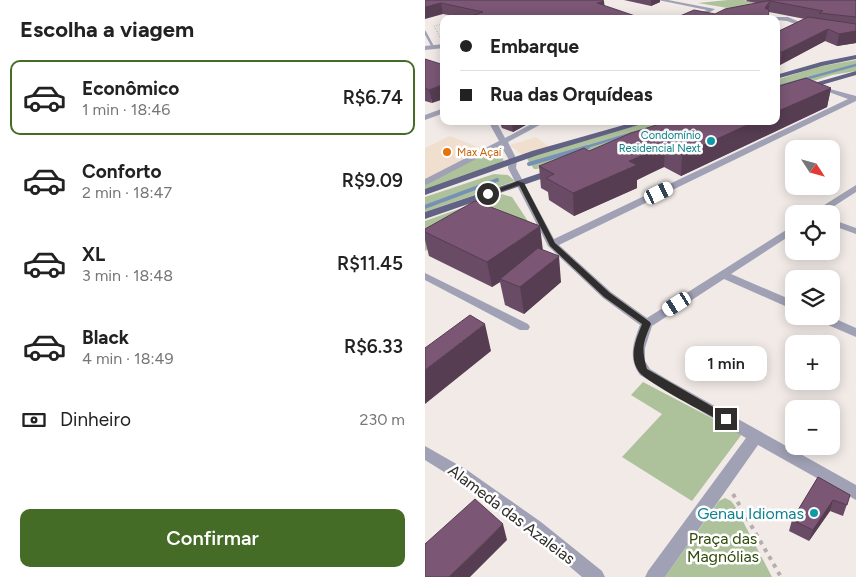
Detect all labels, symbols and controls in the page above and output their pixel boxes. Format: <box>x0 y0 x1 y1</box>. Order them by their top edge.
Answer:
text: Escolha a viagem <box>20 16 194 43</box>
text: Embarque <box>490 35 579 58</box>
icon: car <box>22 75 67 120</box>
text: Econômico <box>82 77 179 100</box>
text: Rua das Orquídeas <box>490 83 653 106</box>
text: R$6.74 <box>343 86 403 109</box>
text: 1 min · 18:46 <box>82 100 170 119</box>
place label: Condomínio Residencial Next <box>619 129 701 155</box>
marker: Condomínio Residencial Next <box>705 135 717 147</box>
north arrow <box>785 140 840 195</box>
map controls <box>785 140 840 455</box>
marker: Max Açaí <box>441 146 453 158</box>
place label: Max Açaí <box>457 146 502 159</box>
icon: car <box>22 158 67 203</box>
text: Conforto <box>82 160 162 183</box>
text: R$9.09 <box>342 169 403 192</box>
car <box>642 180 675 206</box>
text: 2 min · 18:47 <box>82 183 172 202</box>
route start <box>477 183 499 205</box>
button: locate <box>785 205 840 260</box>
icon: car <box>22 241 67 286</box>
text: XL <box>82 243 105 266</box>
text: R$11.45 <box>337 252 403 275</box>
text: 3 min · 18:48 <box>82 266 173 285</box>
button: layers <box>785 270 840 325</box>
car <box>660 290 693 318</box>
icon: car <box>22 324 67 369</box>
text: Black <box>82 326 129 349</box>
text: R$6.33 <box>344 335 403 358</box>
button: + <box>785 335 840 390</box>
callout: 1 min <box>685 346 767 382</box>
text: 4 min · 18:49 <box>82 349 174 368</box>
text: 1 min <box>707 354 745 373</box>
button: − <box>785 400 840 455</box>
icon: cash <box>20 406 48 434</box>
text: Dinheiro <box>60 408 131 431</box>
route end <box>715 408 737 430</box>
text: 230 m <box>360 410 405 429</box>
street label: Alameda das Azaleias <box>445 461 579 568</box>
place label: Genau Idiomas <box>697 504 804 523</box>
marker: Genau Idiomas <box>808 507 820 519</box>
button: Confirmar <box>20 509 405 567</box>
park label: Praça das Magnólias <box>687 529 759 566</box>

